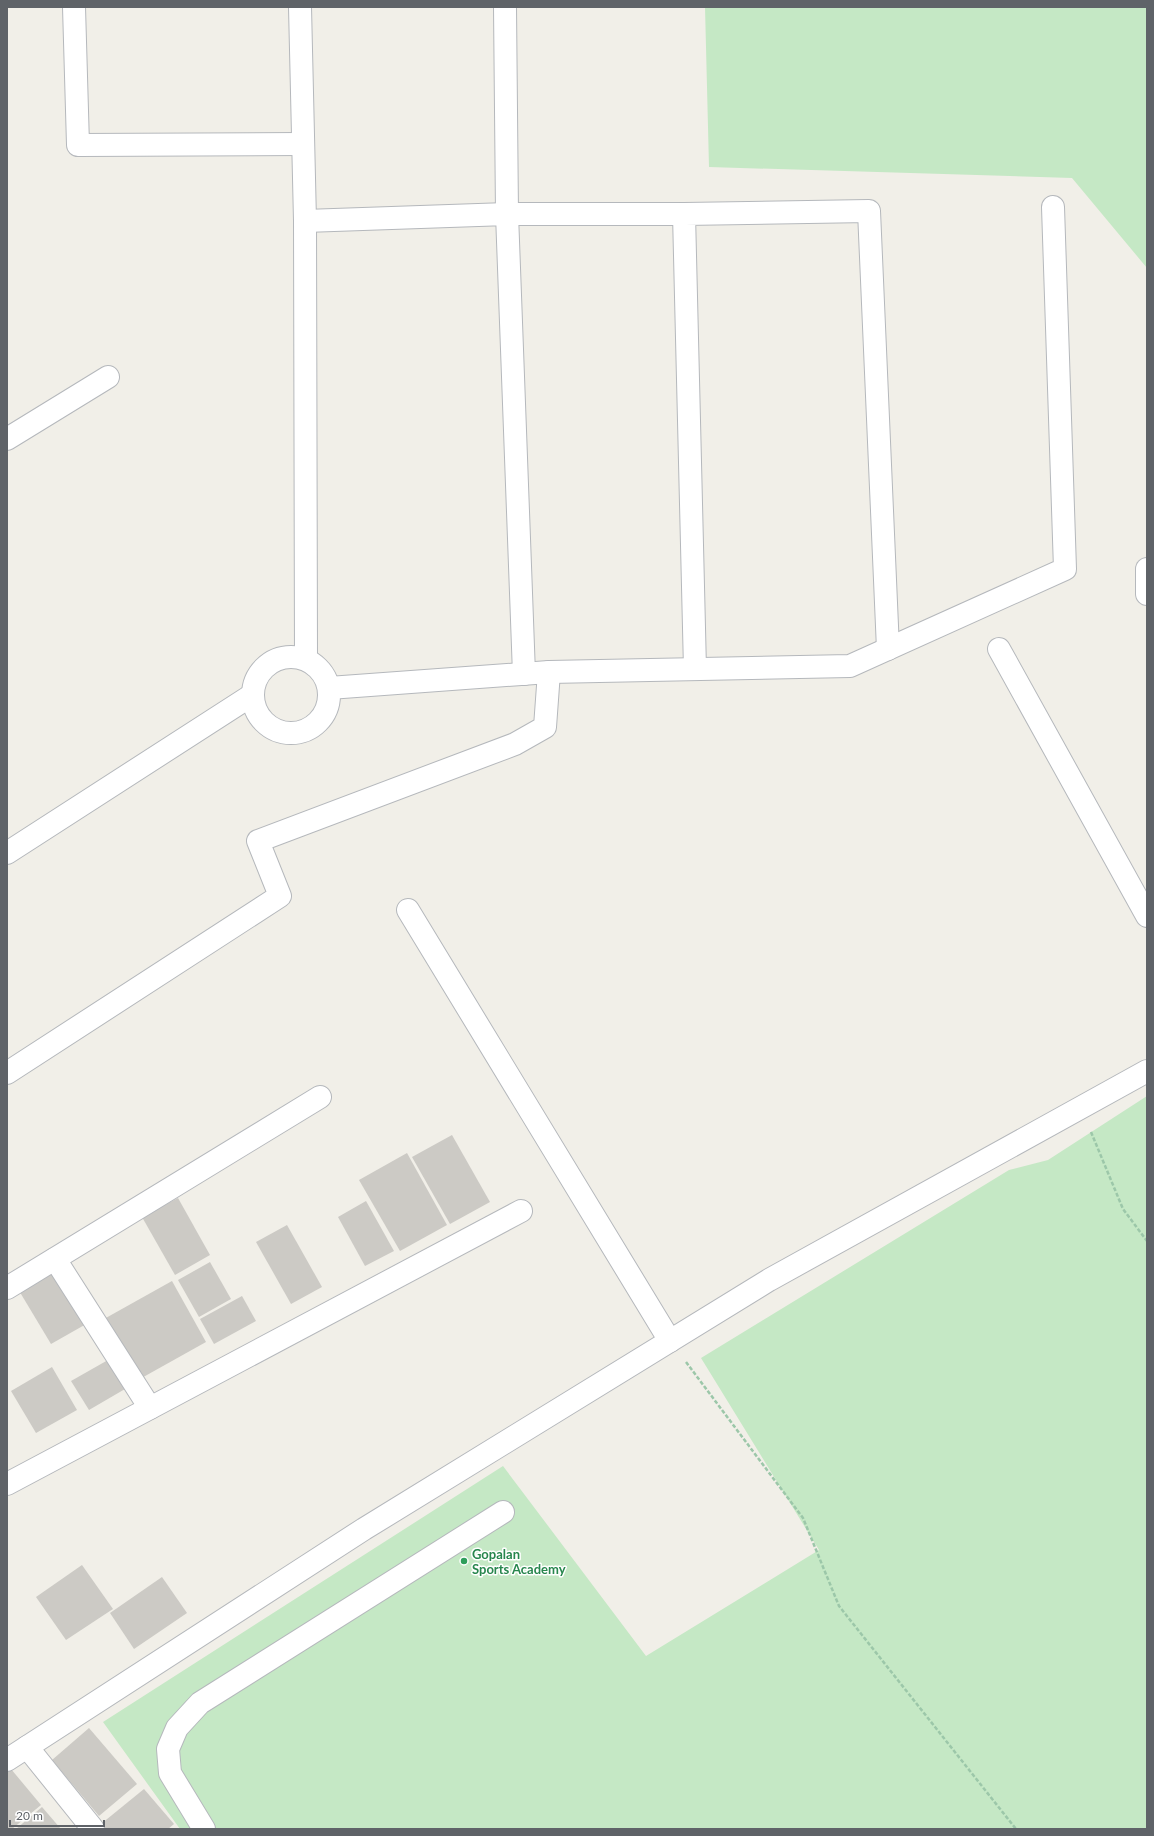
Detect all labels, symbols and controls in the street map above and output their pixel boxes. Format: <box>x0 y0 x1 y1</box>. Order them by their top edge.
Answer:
place label: Gopalan Sports Academy <box>472 1546 566 1577</box>
marker: Gopalan Sports Academy <box>459 1556 469 1566</box>
scale bar <box>10 1802 104 1828</box>
text: 20 m <box>16 1808 43 1823</box>

